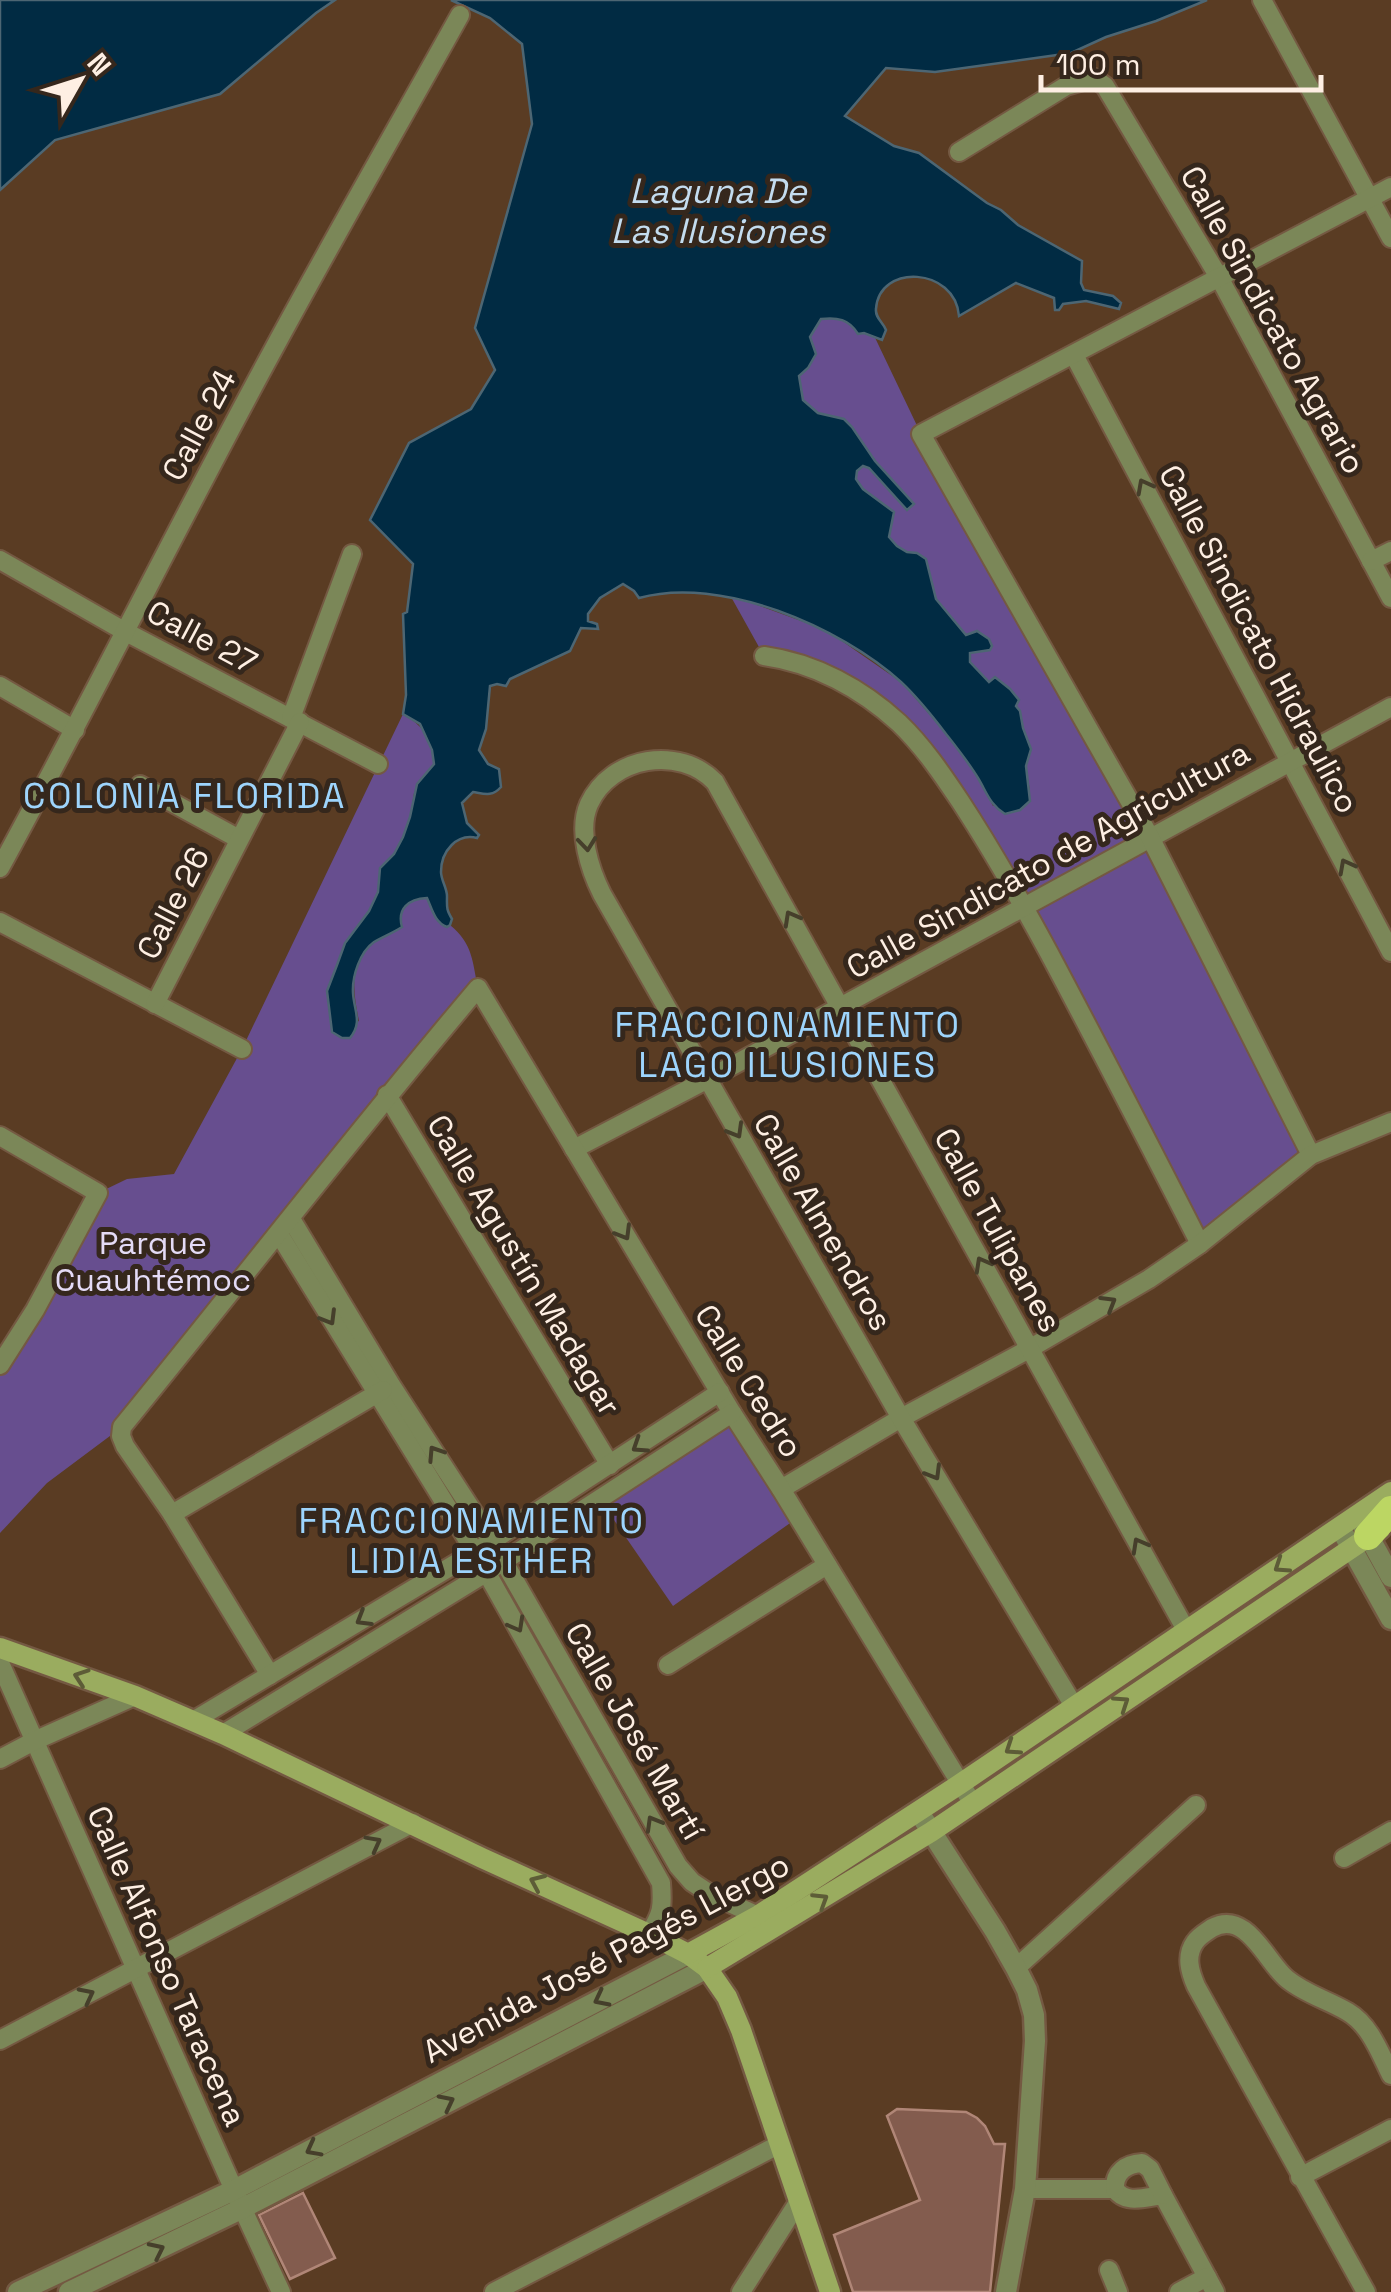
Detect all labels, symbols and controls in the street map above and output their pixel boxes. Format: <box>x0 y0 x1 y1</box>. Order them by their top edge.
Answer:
north arrow <box>30 30 130 130</box>
scale bar <box>1041 30 1321 92</box>
text: 100 m <box>1056 45 1141 84</box>
text: N <box>80 46 119 83</box>
street label: Calle Sindicato Agrario <box>1172 159 1374 481</box>
water label: Laguna De Las Ilusiones <box>611 169 827 253</box>
street label: Calle 24 <box>153 363 245 487</box>
street label: Calle Sindicato Hidraulico <box>1150 458 1368 820</box>
one-way arrow <box>1137 479 1156 497</box>
street label: Calle 27 <box>140 591 264 683</box>
street label: Calle Sindicato de Agricultura <box>839 732 1257 988</box>
district label: COLONIA FLORIDA <box>23 774 347 818</box>
one-way arrow <box>576 837 598 853</box>
street label: Calle 26 <box>128 840 218 966</box>
one-way arrow <box>1339 858 1358 876</box>
one-way arrow <box>784 911 804 929</box>
district label: FRACCIONAMIENTO LAGO ILUSIONES <box>614 1003 962 1087</box>
street label: Calle Almendros <box>745 1106 901 1338</box>
street label: Calle Agustín Madagar <box>418 1107 630 1423</box>
one-way arrow <box>724 1121 743 1139</box>
street label: Calle Tulipanes <box>925 1121 1071 1339</box>
one-way arrow <box>612 1222 631 1240</box>
park label: Parque Cuauhtémoc <box>55 1223 251 1300</box>
one-way arrow <box>975 1257 995 1275</box>
one-way arrow <box>1098 1296 1116 1315</box>
street label: Calle Cedro <box>686 1297 812 1465</box>
one-way arrow <box>317 1307 336 1325</box>
one-way arrow <box>631 1434 650 1452</box>
one-way arrow <box>428 1445 447 1463</box>
one-way arrow <box>922 1462 941 1480</box>
district label: FRACCIONAMIENTO LIDIA ESTHER <box>298 1499 646 1583</box>
one-way arrow <box>1131 1538 1151 1556</box>
one-way arrow <box>1274 1554 1293 1572</box>
one-way arrow <box>356 1607 374 1626</box>
one-way arrow <box>504 1614 524 1632</box>
street label: Calle José Martí <box>557 1615 714 1847</box>
one-way arrow <box>74 1668 91 1689</box>
one-way arrow <box>1111 1697 1130 1715</box>
one-way arrow <box>1005 1736 1024 1754</box>
street label: Calle Alfonso Taracena <box>78 1800 256 2132</box>
one-way arrow <box>646 1816 666 1834</box>
one-way arrow <box>363 1836 381 1856</box>
street label: Avenida José Pagés Llergo <box>416 1844 796 2072</box>
one-way arrow <box>529 1874 547 1894</box>
one-way arrow <box>810 1893 828 1912</box>
one-way arrow <box>594 1987 612 2006</box>
one-way arrow <box>76 1988 94 2007</box>
one-way arrow <box>436 2095 454 2114</box>
one-way arrow <box>306 2136 324 2156</box>
one-way arrow <box>147 2242 165 2262</box>

